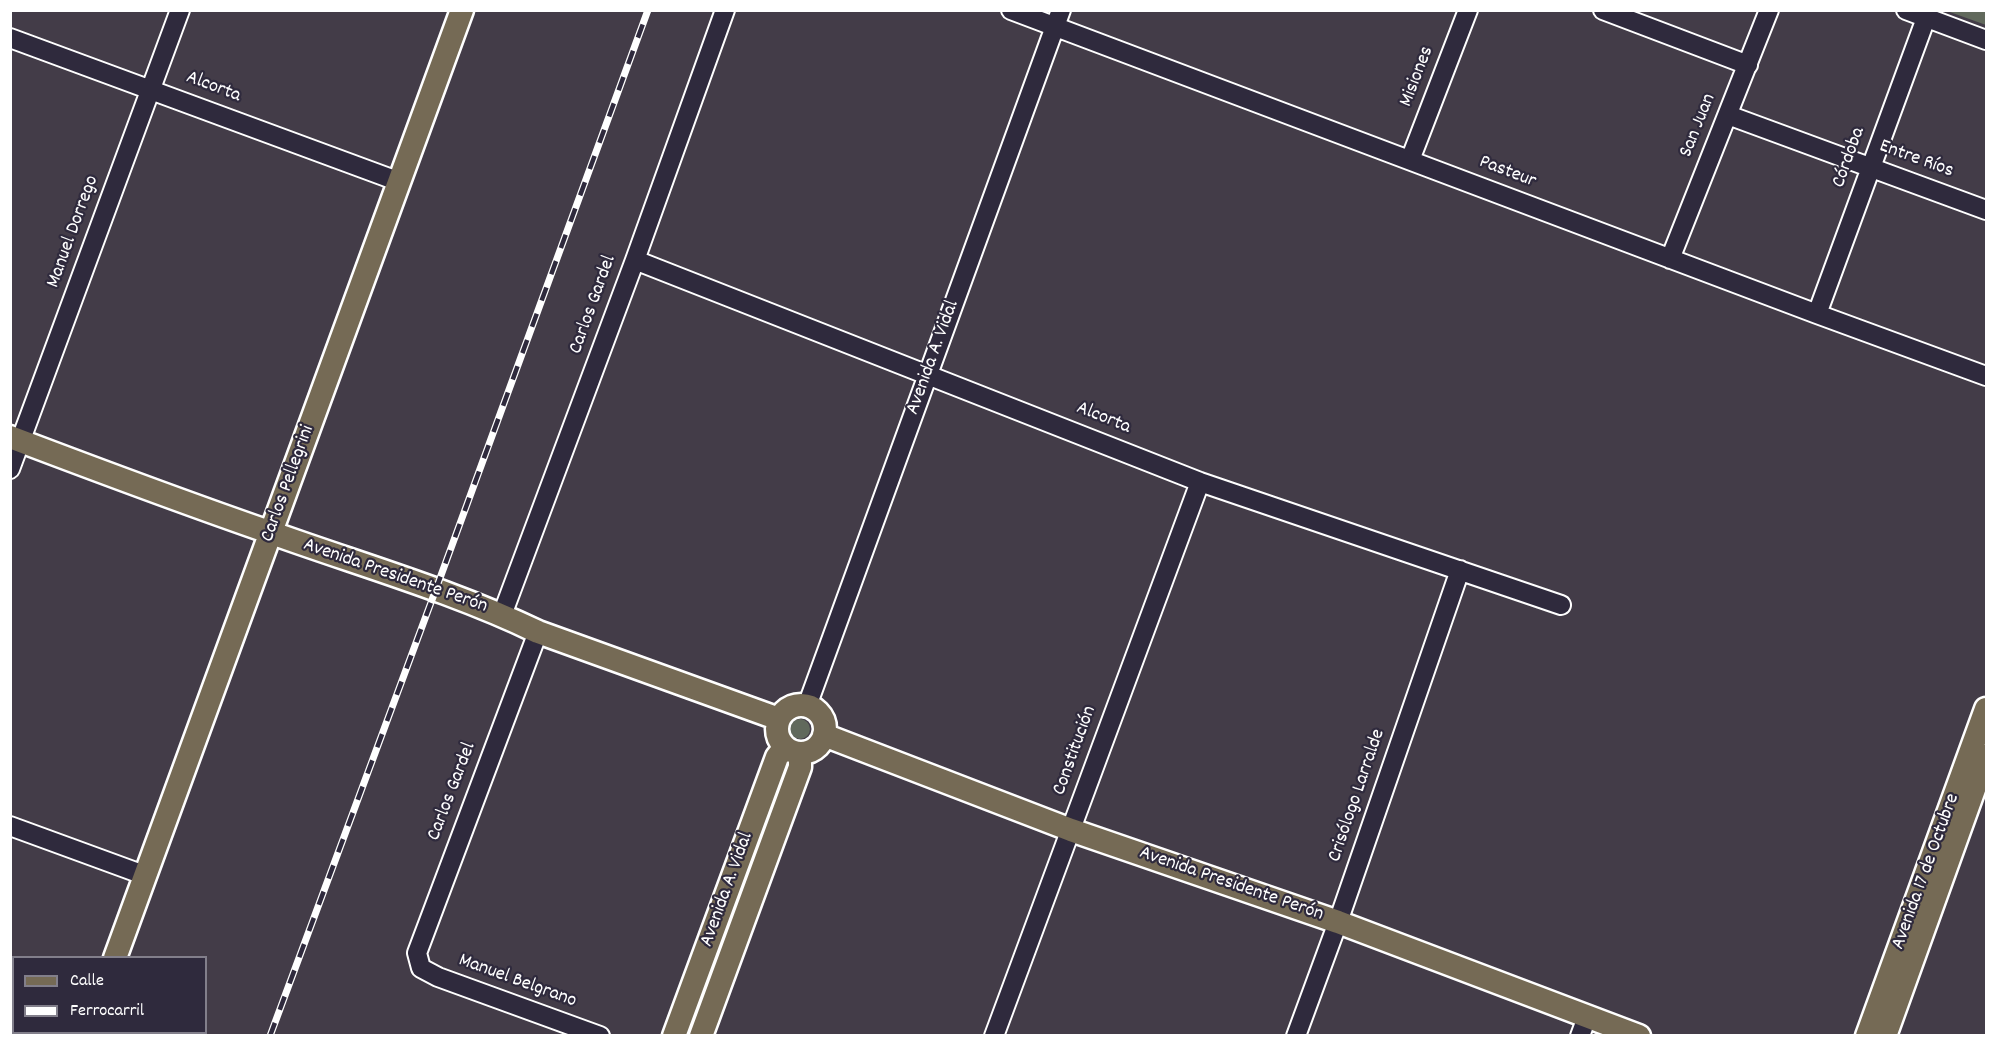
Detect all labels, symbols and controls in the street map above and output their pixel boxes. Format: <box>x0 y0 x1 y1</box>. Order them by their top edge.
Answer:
street label: Misiones <box>1396 43 1440 111</box>
street label: Alcorta <box>182 67 244 109</box>
street label: San Juan <box>1675 91 1723 161</box>
street label: Córdoba <box>1828 125 1872 191</box>
street label: Entre Ríos <box>1876 136 1956 184</box>
street label: Pasteur <box>1475 151 1539 195</box>
street label: Manuel Dorrego <box>43 173 105 291</box>
street label: Carlos Gardel <box>565 252 623 358</box>
street label: Avenida A. Vidal <box>902 298 966 418</box>
street label: Alcorta <box>1072 397 1134 441</box>
street label: Carlos Pellegrini <box>257 422 321 546</box>
street label: Avenida Presidente Perón <box>300 534 490 620</box>
street label: Constitución <box>1049 703 1103 799</box>
street label: Crisólogo Larralde <box>1324 726 1392 866</box>
street label: Carlos Gardel <box>423 740 483 844</box>
street label: Avenida 17 de Octubre <box>1888 791 1966 953</box>
street label: Avenida A. Vidal <box>696 830 760 950</box>
street label: Avenida Presidente Perón <box>1136 842 1326 928</box>
street label: Manuel Belgrano <box>455 950 579 1014</box>
legend <box>12 956 207 1034</box>
text: Calle <box>70 969 104 994</box>
text: Ferrocarril <box>70 999 144 1024</box>

